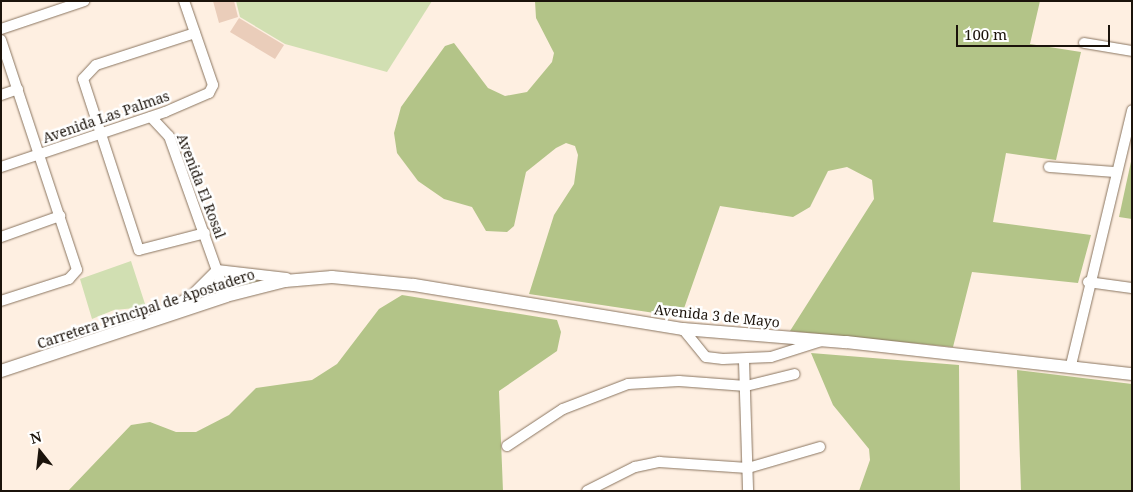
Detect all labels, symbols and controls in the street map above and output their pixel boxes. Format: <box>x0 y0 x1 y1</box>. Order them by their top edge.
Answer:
scale bar <box>958 15 1112 47</box>
text: 100 m <box>964 24 1007 44</box>
street label: Avenida Las Palmas <box>40 87 172 147</box>
street label: Avenida El Rosal <box>173 131 229 241</box>
street label: Carretera Principal de Apostadero <box>35 266 257 352</box>
street label: Avenida 3 de Mayo <box>653 301 781 331</box>
text: N <box>28 426 44 448</box>
north arrow <box>15 427 65 477</box>

